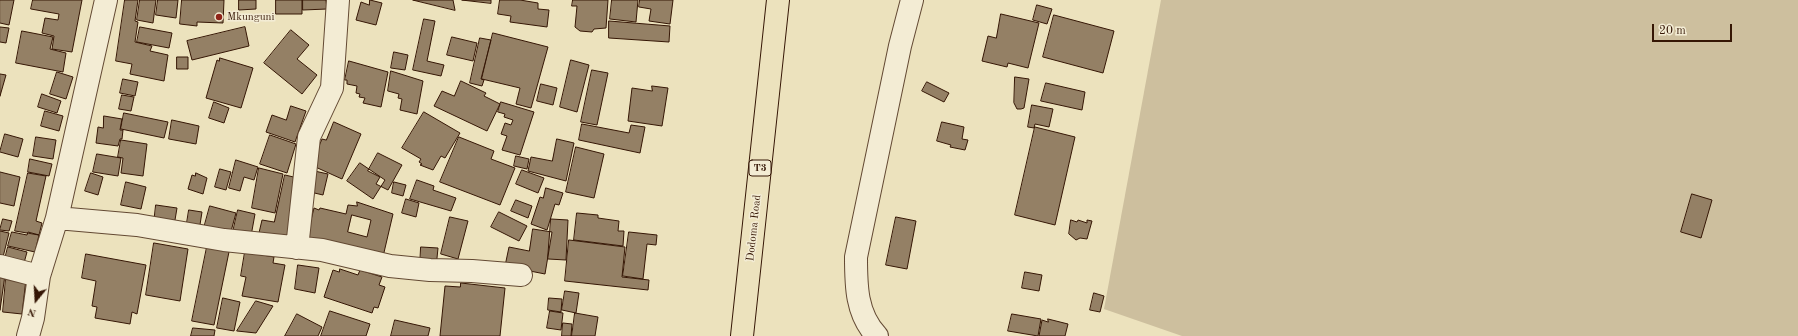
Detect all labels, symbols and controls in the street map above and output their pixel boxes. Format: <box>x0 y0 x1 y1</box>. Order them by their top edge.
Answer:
place label: Mkunguni <box>227 10 274 24</box>
marker: Mkunguni <box>214 12 224 22</box>
scale bar <box>1654 16 1734 42</box>
text: 20 m <box>1659 25 1686 37</box>
road number: T3 <box>749 160 771 176</box>
street label: Dodoma Road <box>744 194 764 262</box>
north arrow <box>16 280 56 320</box>
text: N <box>26 305 38 318</box>

